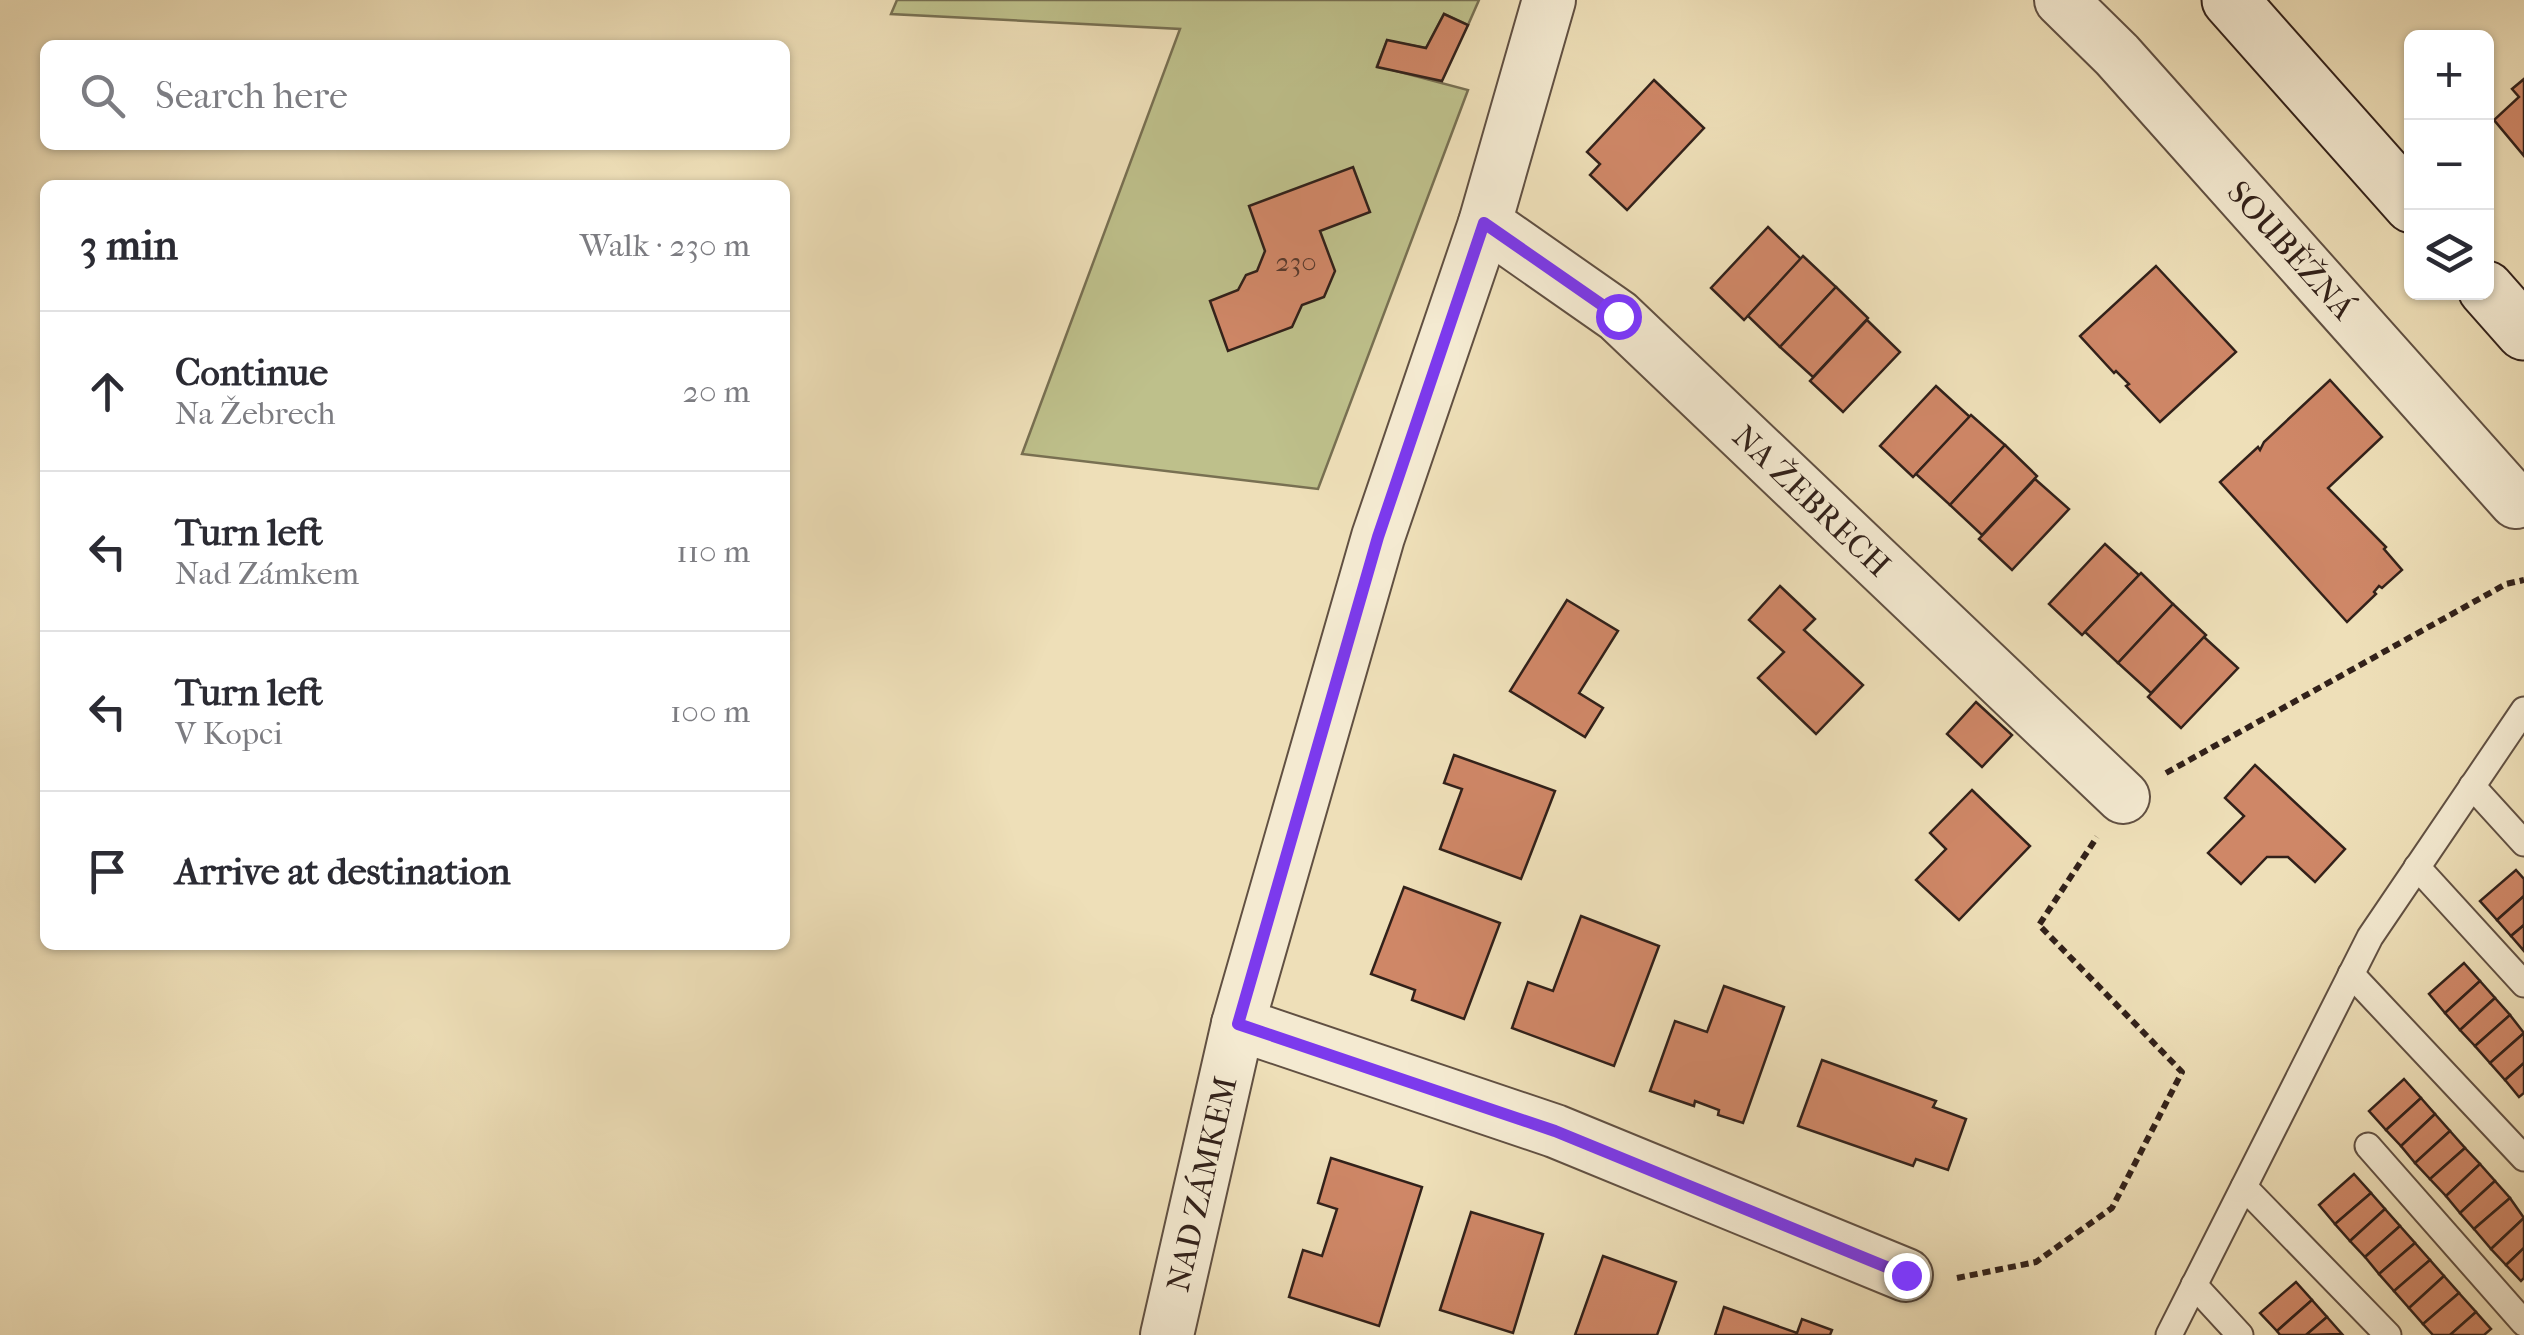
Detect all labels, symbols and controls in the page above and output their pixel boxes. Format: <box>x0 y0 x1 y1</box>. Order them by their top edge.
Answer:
map controls <box>2404 30 2494 300</box>
button: + <box>2404 30 2494 120</box>
search box <box>40 40 790 150</box>
icon: search <box>75 68 130 123</box>
text: Search here <box>155 73 348 118</box>
button: − <box>2404 120 2494 210</box>
street label: SOUBĚŽNÁ <box>2219 174 2362 327</box>
button: layers <box>2404 210 2494 300</box>
text: 3 min <box>80 221 178 270</box>
text: Walk · 230 m <box>580 227 750 264</box>
house number: 230 <box>1275 245 1317 278</box>
route start <box>1596 294 1642 340</box>
text: Continue <box>175 350 328 395</box>
icon: ahead <box>80 364 135 419</box>
text: 20 m <box>682 373 750 410</box>
text: Na Žebrech <box>175 395 335 432</box>
street label: NA ŽEBRECH <box>1725 418 1898 584</box>
text: Turn left <box>175 510 323 555</box>
icon: left <box>80 524 135 579</box>
text: 110 m <box>676 533 750 570</box>
text: Nad Zámkem <box>175 555 359 592</box>
text: Turn left <box>175 670 323 715</box>
icon: left <box>80 684 135 739</box>
text: 100 m <box>670 693 750 730</box>
text: V Kopci <box>175 715 283 752</box>
icon: arrive <box>80 844 135 899</box>
text: Arrive at destination <box>175 849 511 894</box>
street label: NAD ZÁMKEM <box>1160 1073 1244 1295</box>
route end <box>1884 1253 1930 1299</box>

